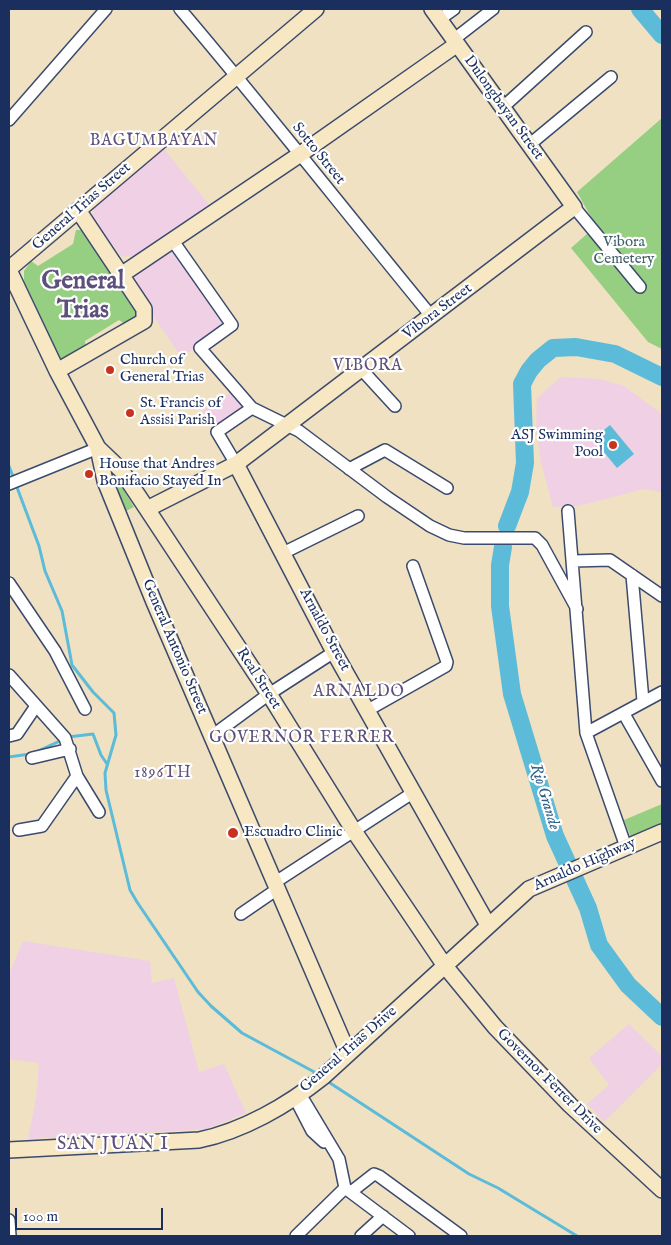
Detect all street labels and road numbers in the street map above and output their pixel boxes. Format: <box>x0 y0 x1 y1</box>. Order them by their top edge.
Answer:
street label: Dulongbayan Street <box>459 52 547 164</box>
street label: Sotto Street <box>288 119 348 189</box>
street label: General Trias Street <box>29 159 135 255</box>
street label: Vibora Street <box>400 280 476 344</box>
street label: General Antonio Street <box>137 577 211 717</box>
street label: Arnaldo Street <box>295 586 353 674</box>
street label: Real Street <box>232 645 284 713</box>
street label: Arnaldo Highway <box>531 834 639 896</box>
street label: General Trias Drive <box>297 1003 401 1097</box>
street label: Governor Ferrer Drive <box>493 1026 605 1138</box>

